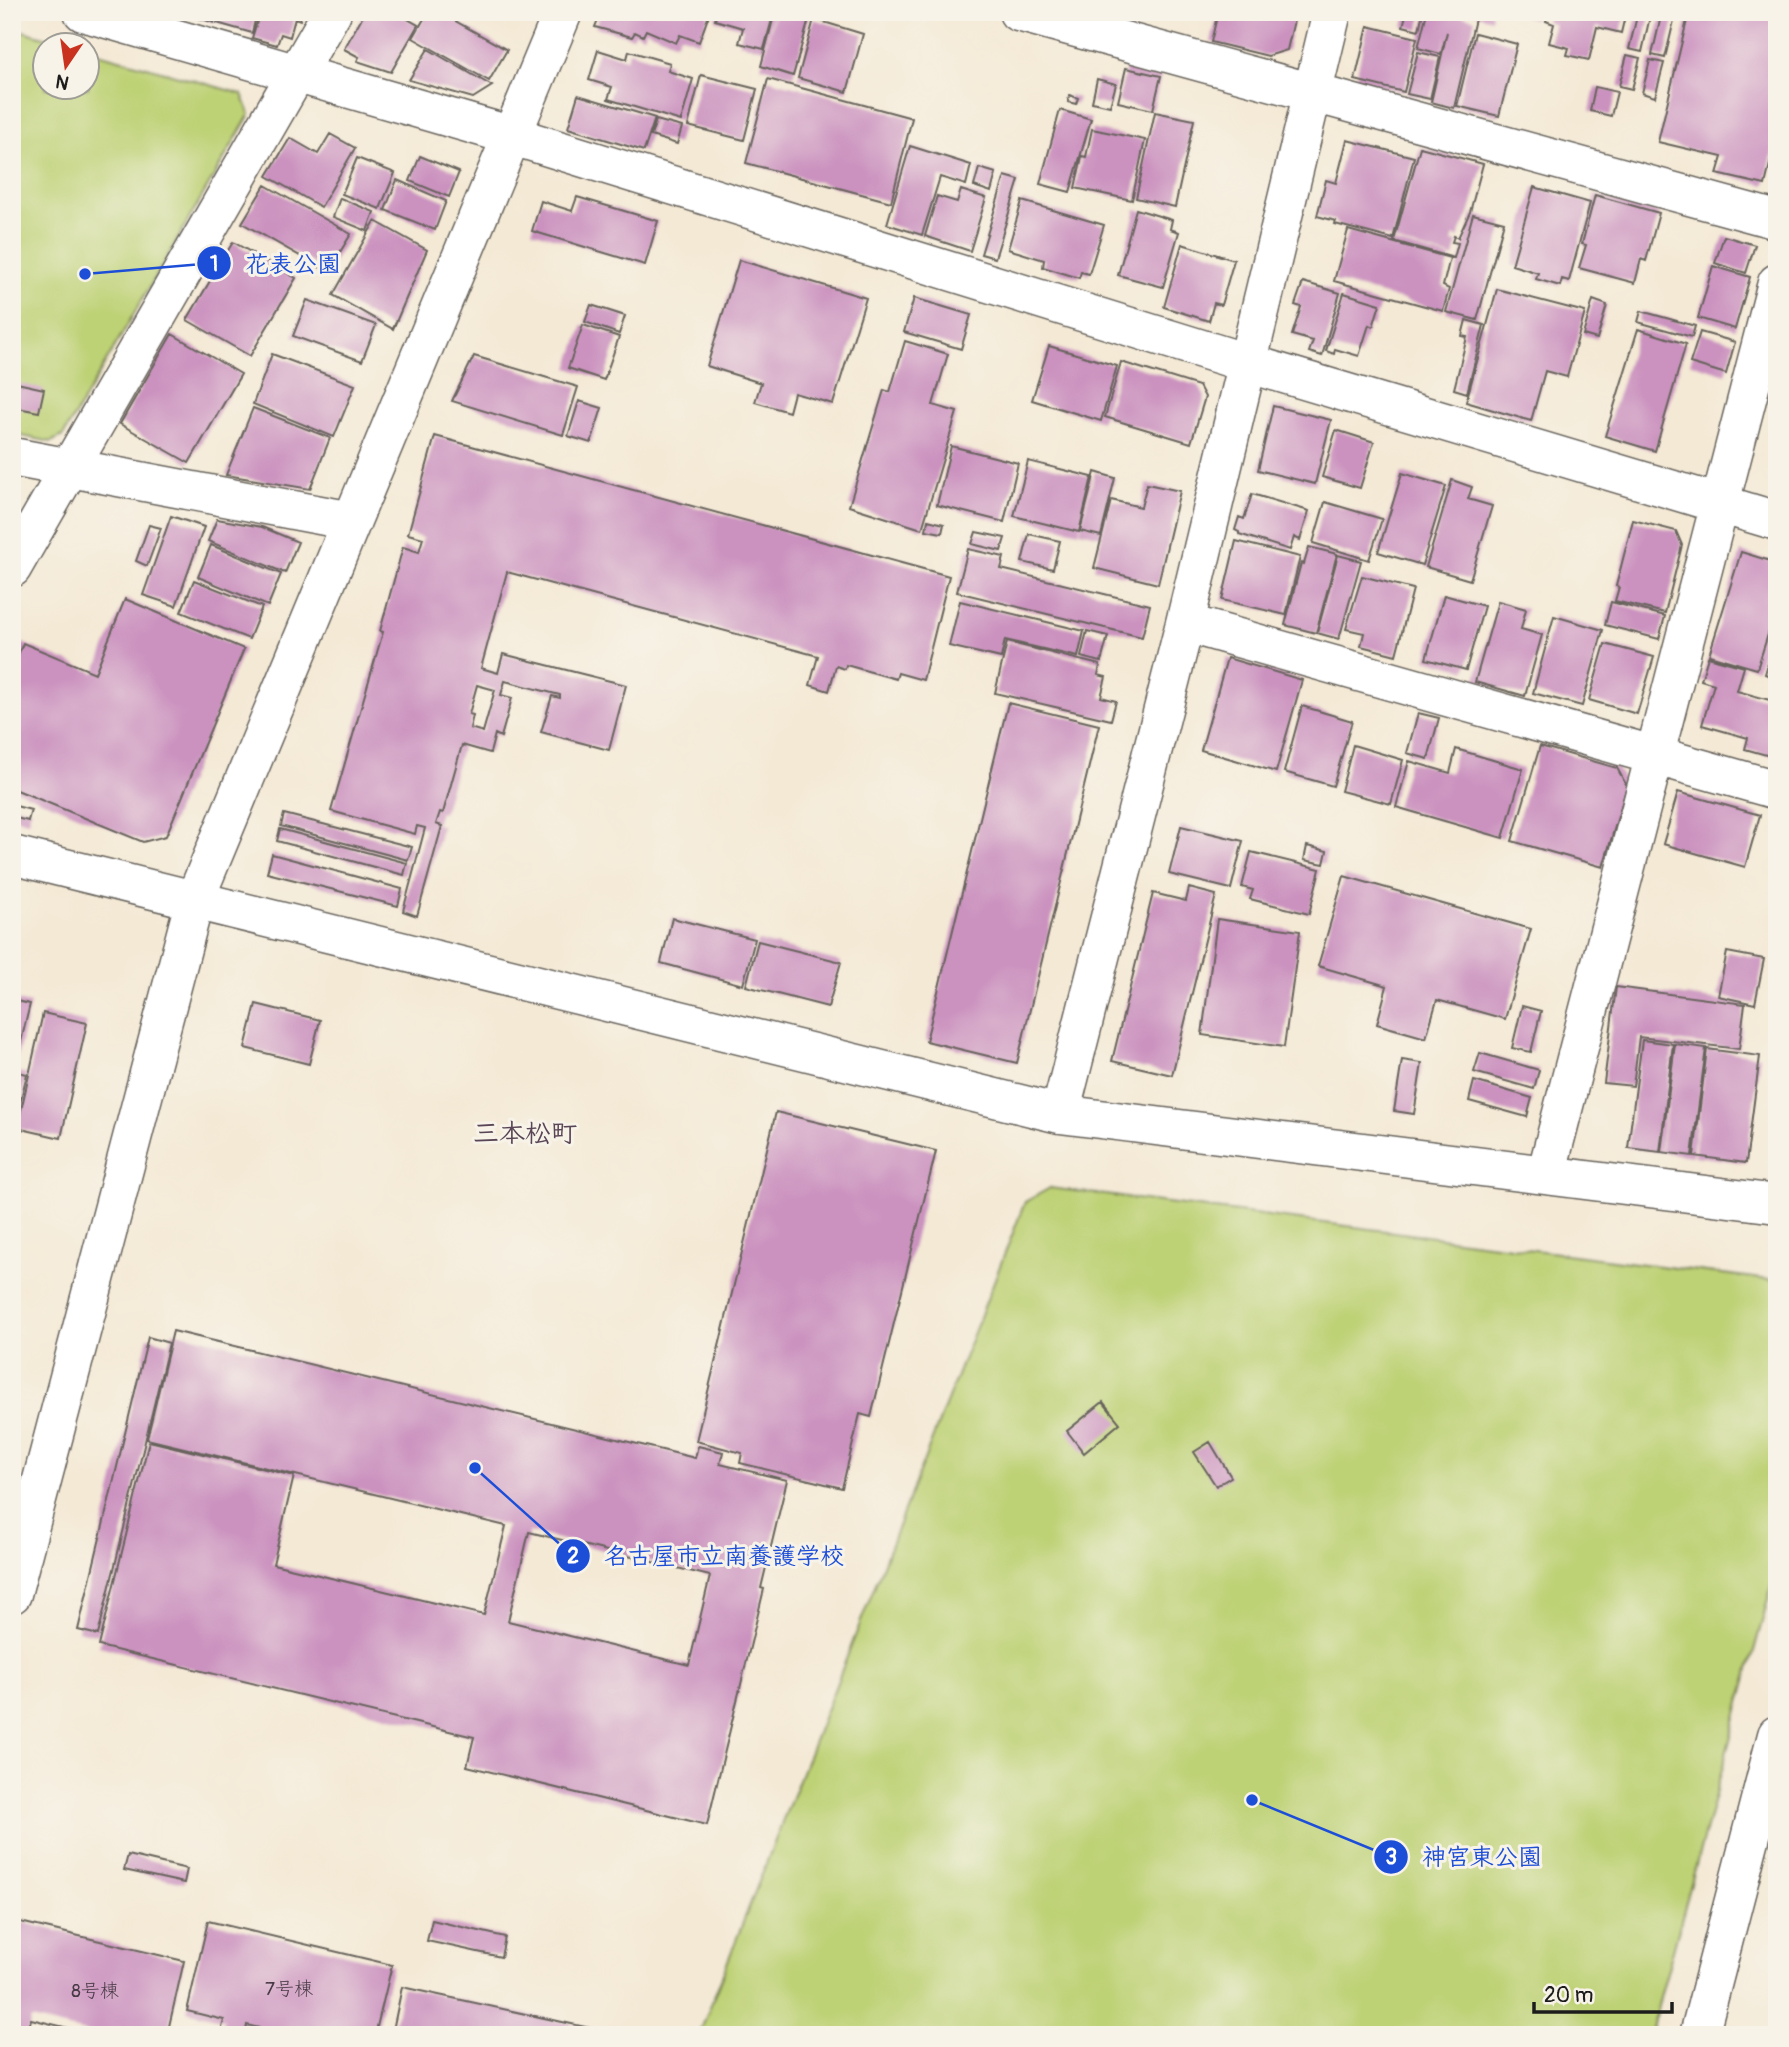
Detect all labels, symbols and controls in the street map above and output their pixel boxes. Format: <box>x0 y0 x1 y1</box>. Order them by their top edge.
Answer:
north arrow <box>32 32 102 102</box>
text: N <box>53 68 71 95</box>
callout: 花表公園 <box>196 241 355 286</box>
text: 花表公園 <box>245 250 341 279</box>
text: 1 <box>210 251 218 278</box>
district label: 三本松町 <box>473 1118 577 1150</box>
callout: 名古屋市立南養護学校 <box>555 1533 858 1578</box>
text: 名古屋市立南養護学校 <box>604 1542 844 1571</box>
text: 2 <box>567 1543 579 1570</box>
callout: 神宮東公園 <box>1373 1834 1556 1879</box>
text: 神宮東公園 <box>1422 1843 1542 1872</box>
text: 3 <box>1385 1844 1397 1871</box>
scale bar <box>1534 1970 1672 2014</box>
house number: 7号棟 <box>265 1977 313 2001</box>
house number: 8号棟 <box>71 1979 119 2003</box>
text: 20 m <box>1544 1982 1593 2009</box>

